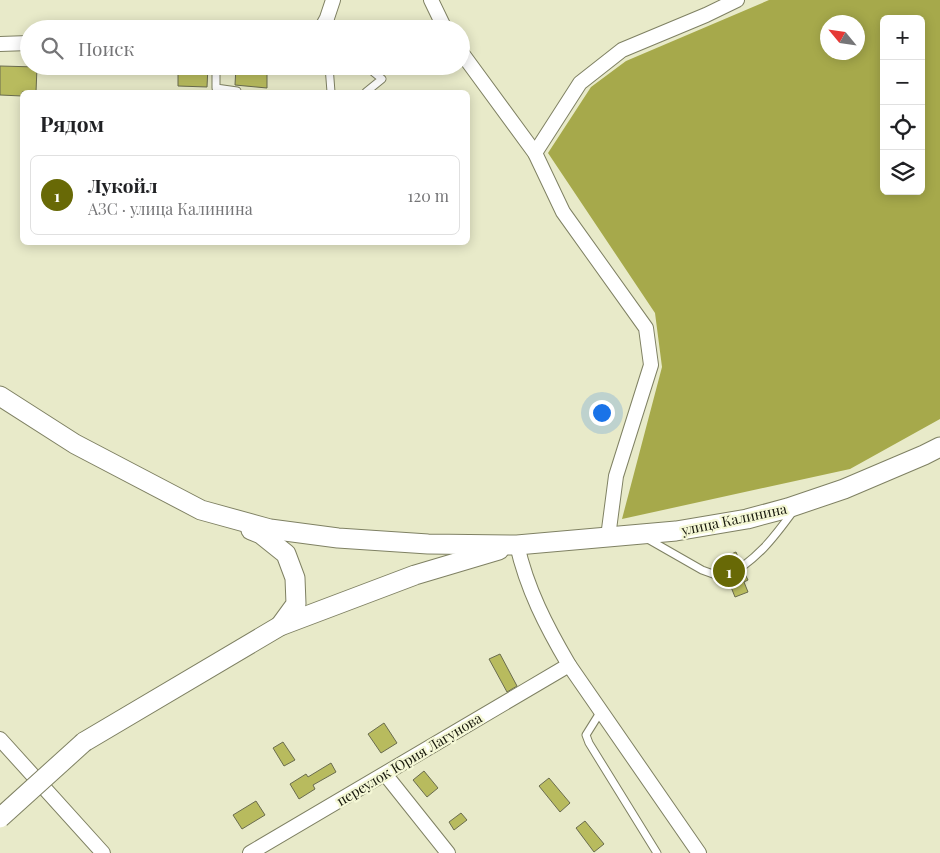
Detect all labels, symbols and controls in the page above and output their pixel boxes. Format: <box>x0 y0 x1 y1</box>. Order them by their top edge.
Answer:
north arrow <box>820 15 865 60</box>
map controls <box>880 15 925 195</box>
button: + <box>880 15 925 60</box>
search box <box>20 20 470 75</box>
icon: search <box>38 34 66 62</box>
text: Поиск <box>78 35 134 61</box>
button: − <box>880 60 925 105</box>
button: locate <box>880 105 925 150</box>
text: Рядом <box>40 109 104 137</box>
button: layers <box>880 150 925 195</box>
text: Лукойл <box>88 172 157 198</box>
text: 1 <box>54 185 60 206</box>
text: 120 m <box>408 185 449 206</box>
text: АЗС · улица Калинина <box>88 198 253 219</box>
your location <box>589 400 615 426</box>
street label: улица Калинина <box>679 499 788 540</box>
pin: 1 <box>713 552 745 590</box>
street label: переулок Юрия Лагунова <box>333 708 485 810</box>

